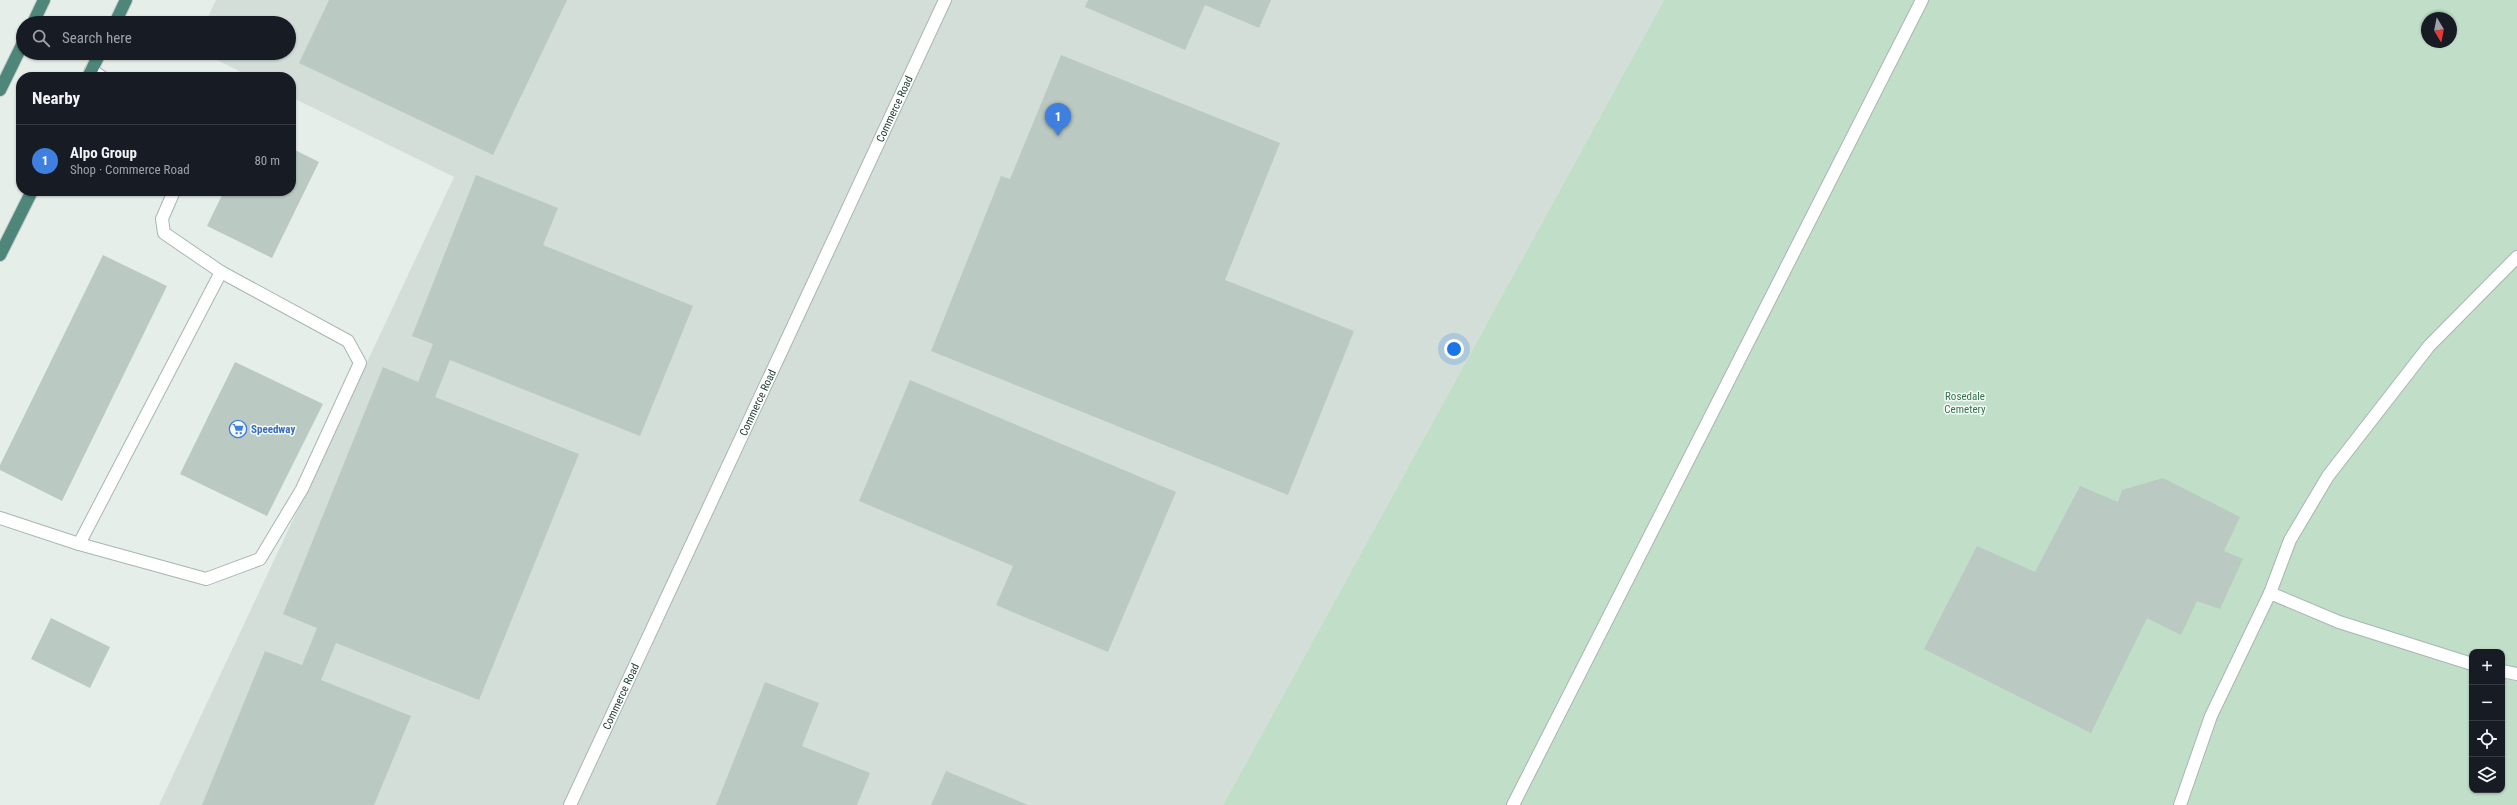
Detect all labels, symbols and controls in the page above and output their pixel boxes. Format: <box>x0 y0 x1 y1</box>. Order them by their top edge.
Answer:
north arrow <box>2421 12 2457 48</box>
search box <box>16 16 296 60</box>
icon: search <box>30 27 52 49</box>
text: Search here <box>62 29 132 47</box>
street label: Commerce Road <box>874 74 916 144</box>
text: Nearby <box>32 88 80 108</box>
pin: 1 <box>1045 103 1071 136</box>
text: Alpo Group <box>70 144 137 162</box>
text: 1 <box>42 153 48 168</box>
text: 80 m <box>254 153 280 168</box>
text: Shop · Commerce Road <box>70 162 190 177</box>
your location <box>1444 339 1464 359</box>
street label: Commerce Road <box>737 368 779 438</box>
park label: Rosedale Cemetery <box>1944 390 1986 416</box>
supermarket icon: Speedway <box>228 419 248 439</box>
place label: Speedway <box>251 423 295 436</box>
map controls <box>2469 649 2505 793</box>
button: + <box>2469 649 2505 685</box>
street label: Commerce Road <box>600 661 642 732</box>
button: − <box>2469 685 2505 721</box>
button: locate <box>2469 721 2505 757</box>
button: layers <box>2469 757 2505 793</box>

